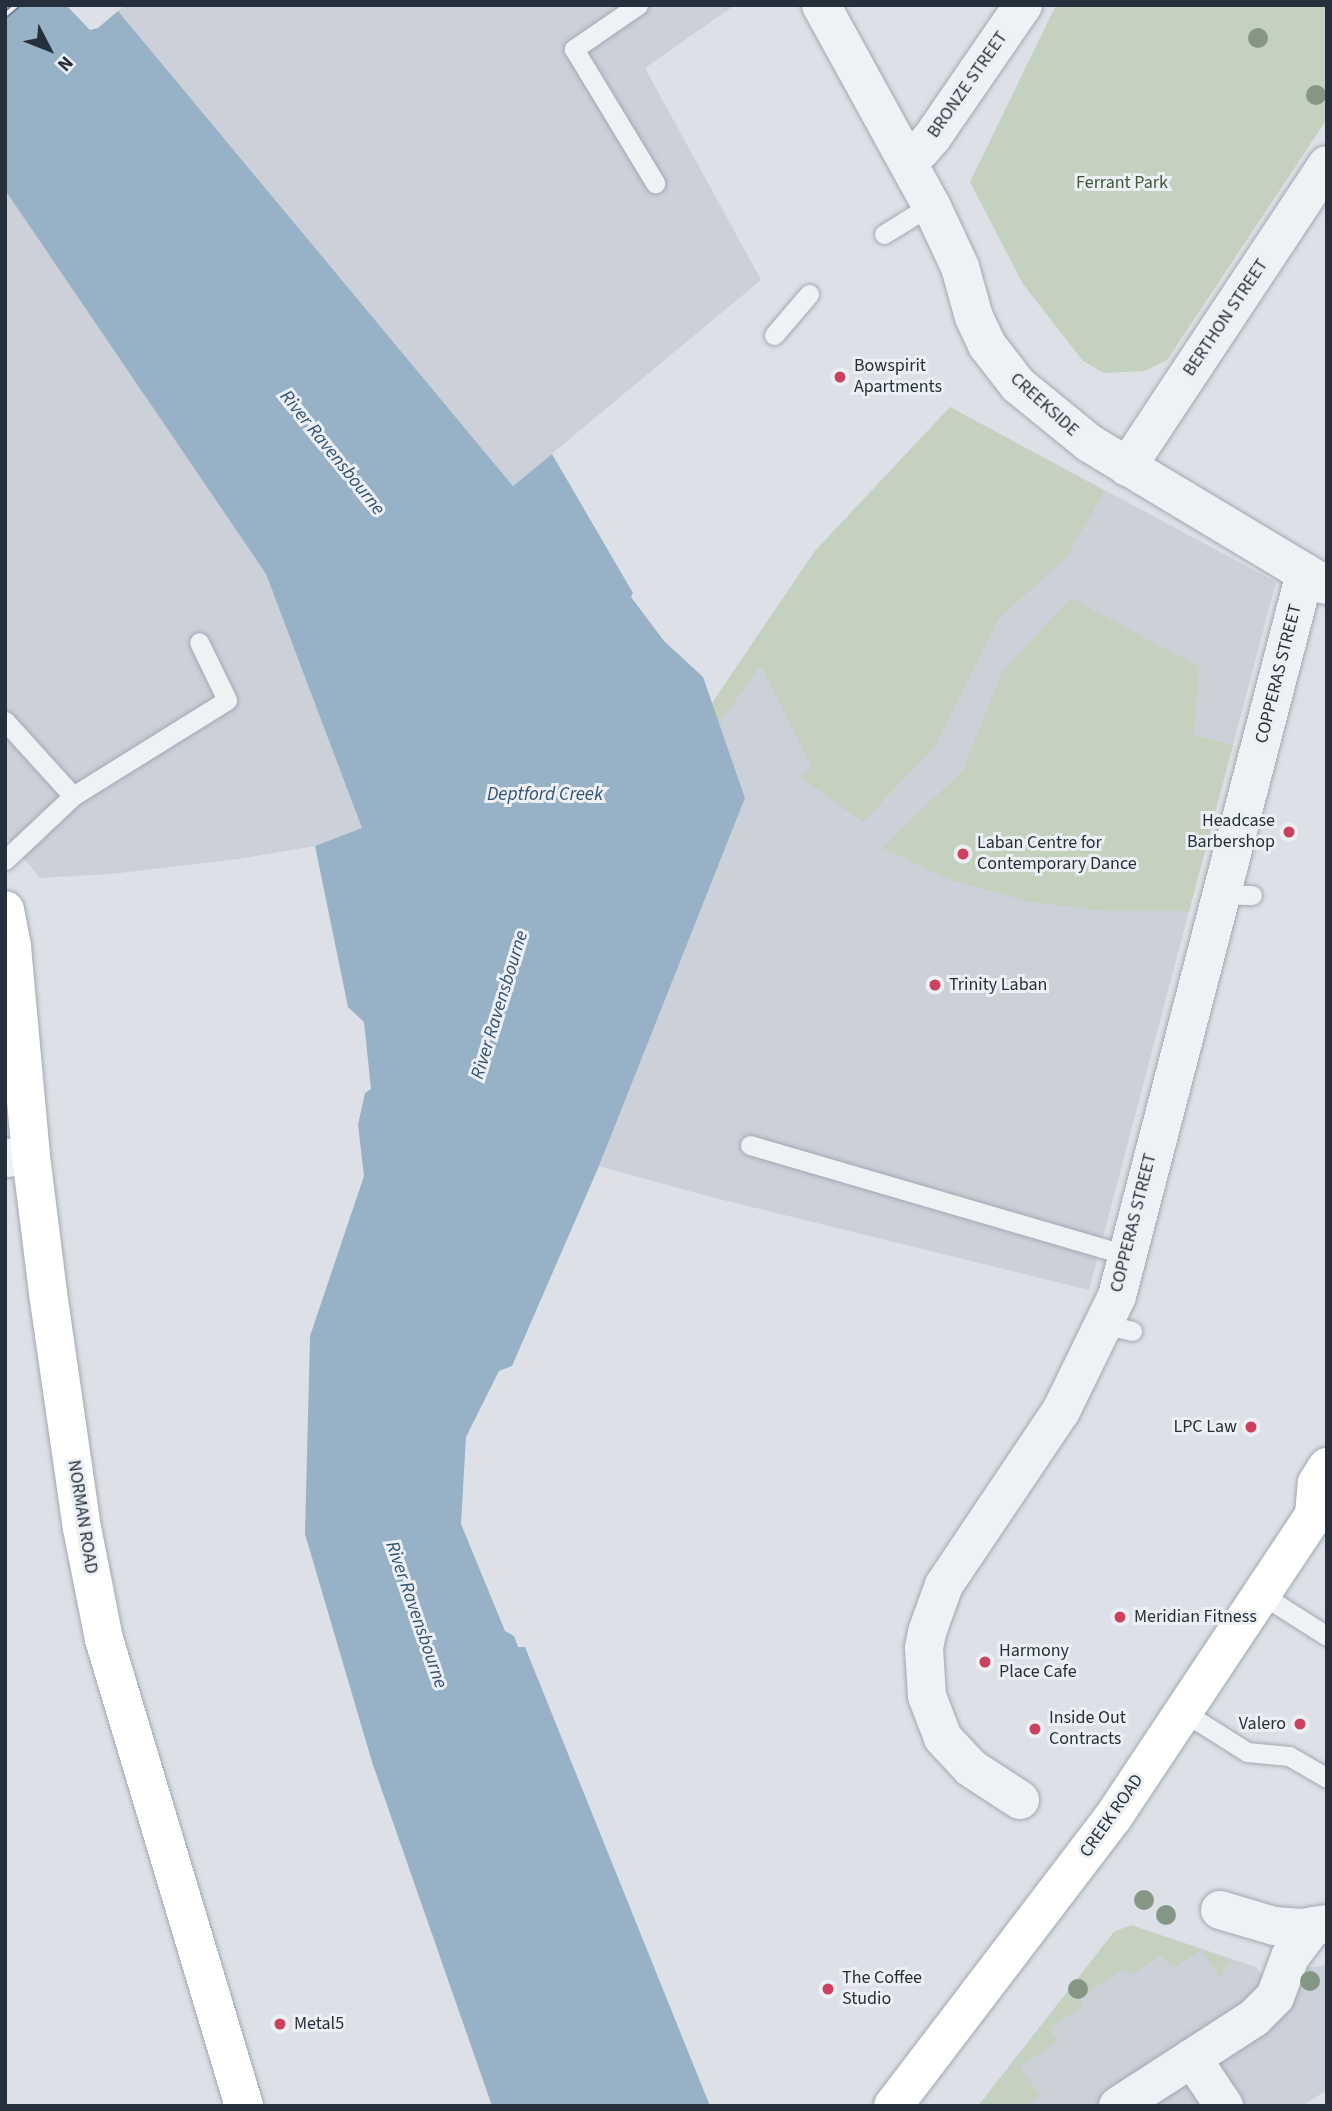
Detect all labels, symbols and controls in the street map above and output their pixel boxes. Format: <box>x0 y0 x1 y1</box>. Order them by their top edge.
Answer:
north arrow <box>14 14 84 84</box>
street label: BRONZE STREET <box>923 28 1013 142</box>
text: N <box>51 50 79 77</box>
park label: Ferrant Park <box>1076 172 1168 194</box>
street label: BERTHON STREET <box>1179 255 1273 381</box>
place label: Bowspirit Apartments <box>854 356 942 398</box>
marker: Bowspirit Apartments <box>832 369 848 385</box>
street label: CREEKSIDE <box>1005 369 1083 441</box>
water label: River Ravensbourne <box>275 386 389 520</box>
street label: COPPERAS STREET <box>1251 602 1307 746</box>
water label: Deptford Creek <box>487 784 603 806</box>
place label: Headcase Barbershop <box>1187 811 1275 854</box>
marker: Headcase Barbershop <box>1281 824 1297 840</box>
place label: Laban Centre for Contemporary Dance <box>977 833 1137 876</box>
marker: Laban Centre for Contemporary Dance <box>955 846 971 862</box>
water label: River Ravensbourne <box>467 928 533 1082</box>
place label: Trinity Laban <box>949 974 1047 996</box>
marker: Trinity Laban <box>927 977 943 993</box>
street label: COPPERAS STREET <box>1106 1151 1162 1295</box>
place label: LPC Law <box>1173 1416 1237 1438</box>
marker: LPC Law <box>1243 1419 1259 1435</box>
street label: NORMAN ROAD <box>62 1459 102 1575</box>
water label: River Ravensbourne <box>380 1538 452 1692</box>
place label: Meridian Fitness <box>1134 1606 1257 1628</box>
marker: Meridian Fitness <box>1112 1609 1128 1625</box>
place label: Harmony Place Cafe <box>999 1641 1077 1684</box>
marker: Harmony Place Cafe <box>977 1654 993 1670</box>
place label: Inside Out Contracts <box>1049 1708 1126 1750</box>
place label: Valero <box>1239 1713 1286 1735</box>
marker: Valero <box>1292 1716 1308 1732</box>
marker: Inside Out Contracts <box>1027 1721 1043 1737</box>
street label: CREEK ROAD <box>1076 1770 1148 1862</box>
place label: The Coffee Studio <box>842 1968 922 2010</box>
marker: The Coffee Studio <box>820 1981 836 1997</box>
place label: Metal5 <box>294 2013 344 2035</box>
marker: Metal5 <box>272 2016 288 2032</box>

